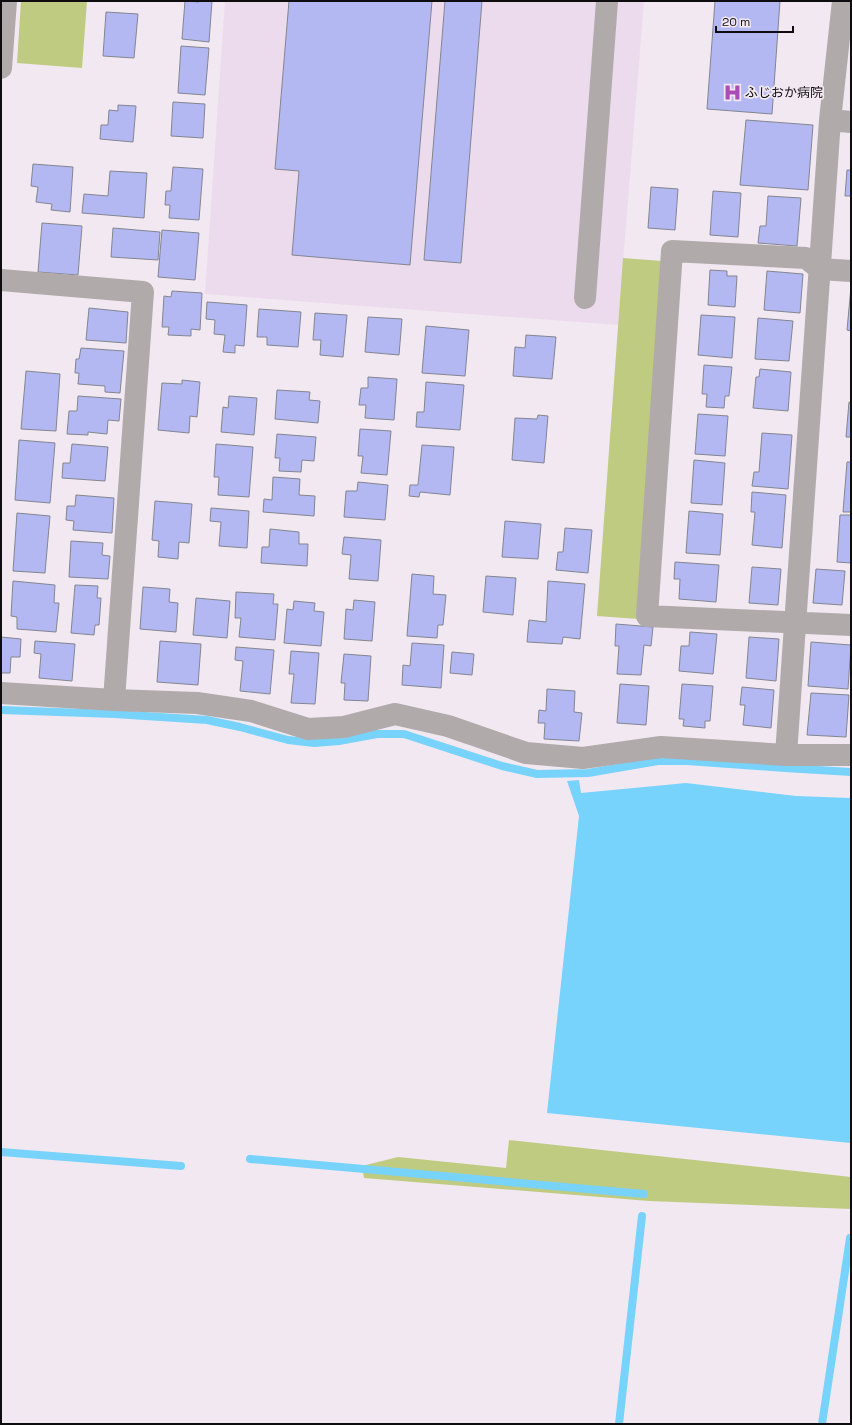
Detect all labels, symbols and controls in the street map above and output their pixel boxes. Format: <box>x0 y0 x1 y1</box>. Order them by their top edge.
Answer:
scale bar <box>716 8 793 34</box>
text: 20 m <box>722 14 750 30</box>
hospital icon: ふじおか病院 <box>722 82 742 102</box>
place label: ふじおか病院 <box>745 84 823 101</box>

